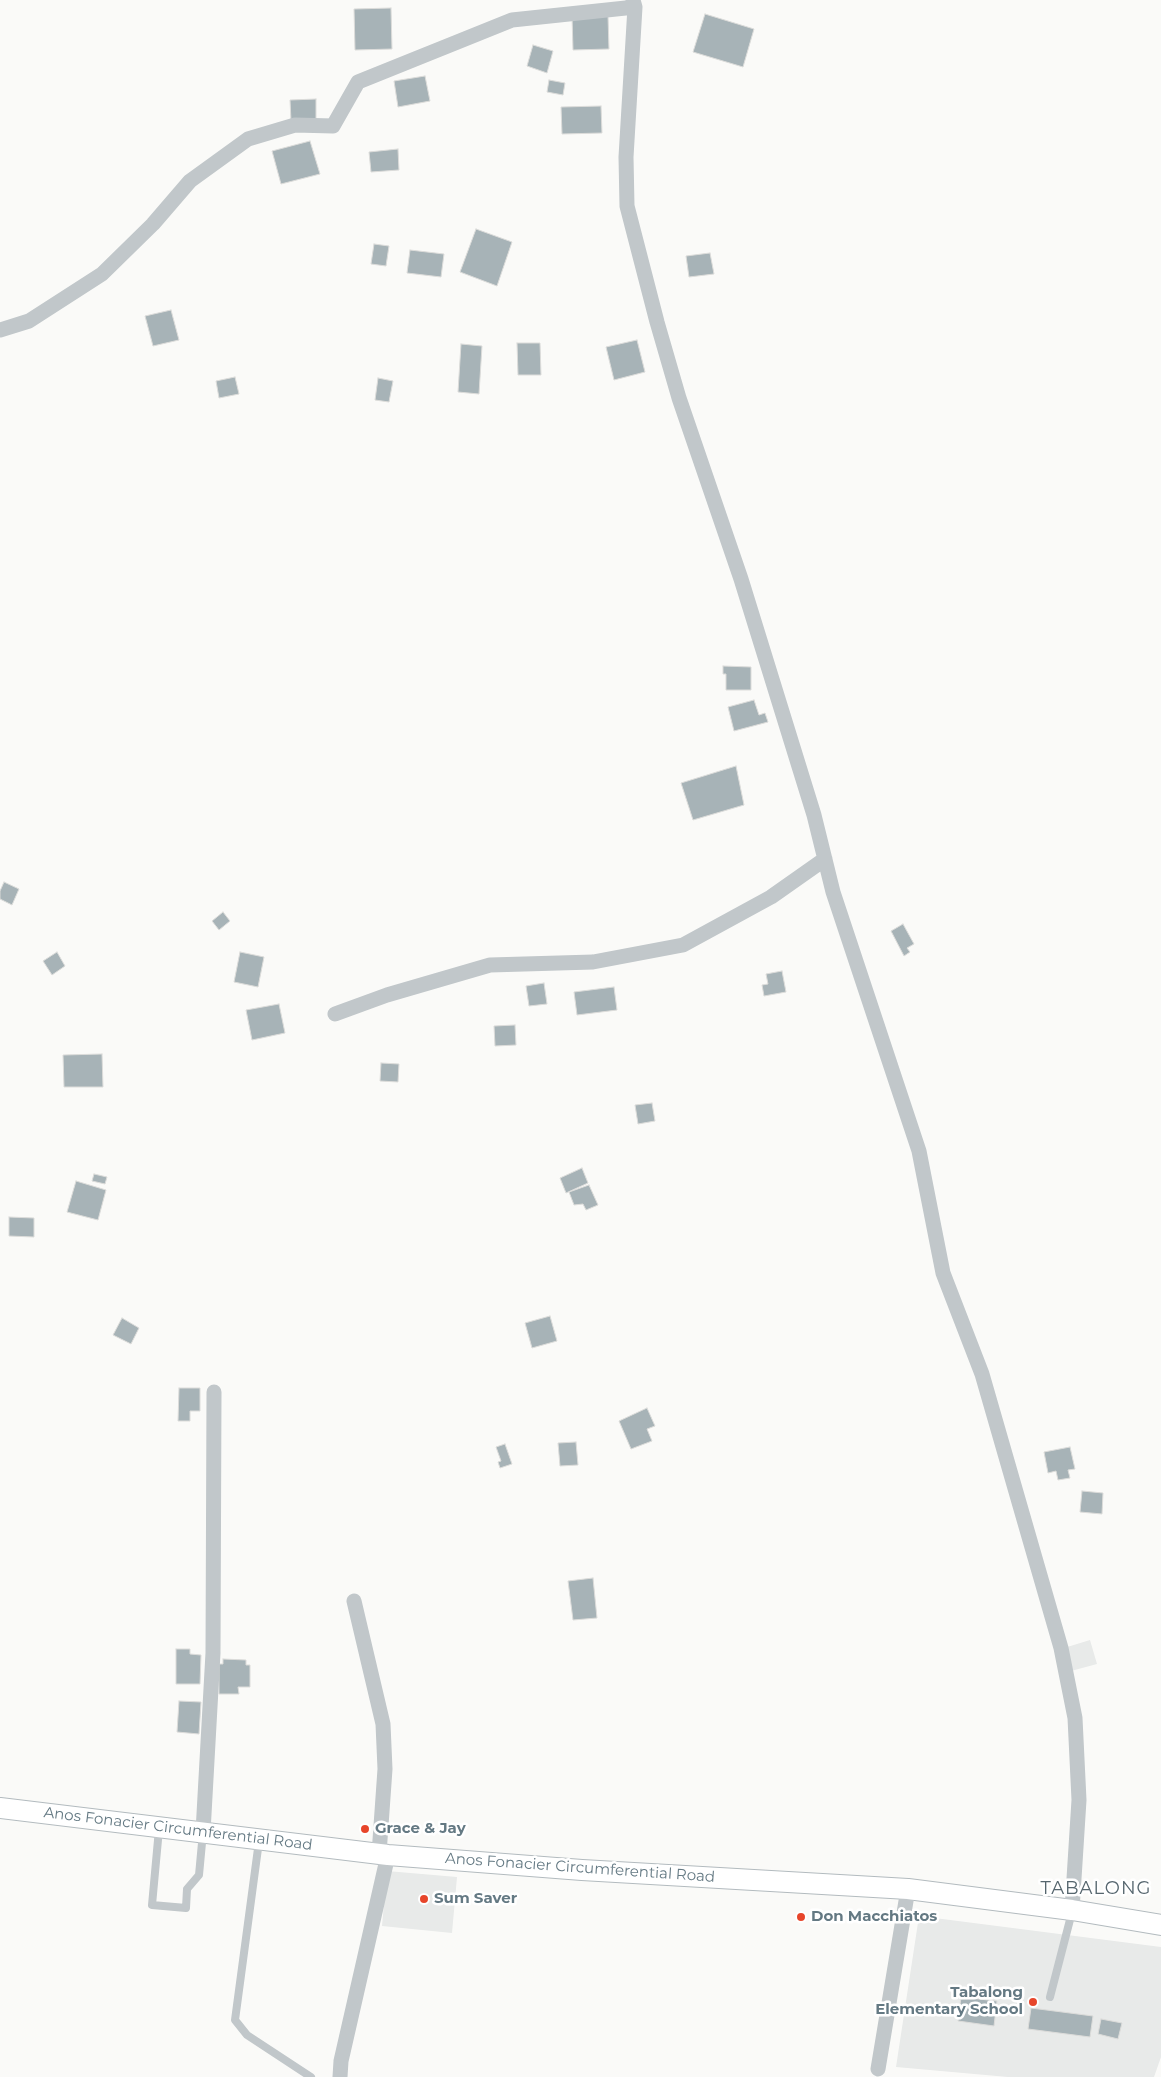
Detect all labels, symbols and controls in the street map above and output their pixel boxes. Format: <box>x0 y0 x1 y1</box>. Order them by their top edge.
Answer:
street label: Anos Fonacier Circumferential Road <box>43 1804 313 1854</box>
place label: Grace & Jay <box>375 1820 466 1838</box>
marker: Grace & Jay <box>359 1823 371 1835</box>
street label: Anos Fonacier Circumferential Road <box>444 1850 716 1886</box>
district label: TABALONG <box>1039 1878 1153 1900</box>
place label: Sum Saver <box>434 1890 517 1908</box>
marker: Sum Saver <box>418 1893 430 1905</box>
place label: Don Macchiatos <box>811 1908 937 1926</box>
marker: Don Macchiatos <box>795 1911 807 1923</box>
place label: Tabalong Elementary School <box>875 1984 1023 2019</box>
marker: Tabalong Elementary School <box>1027 1996 1039 2008</box>

